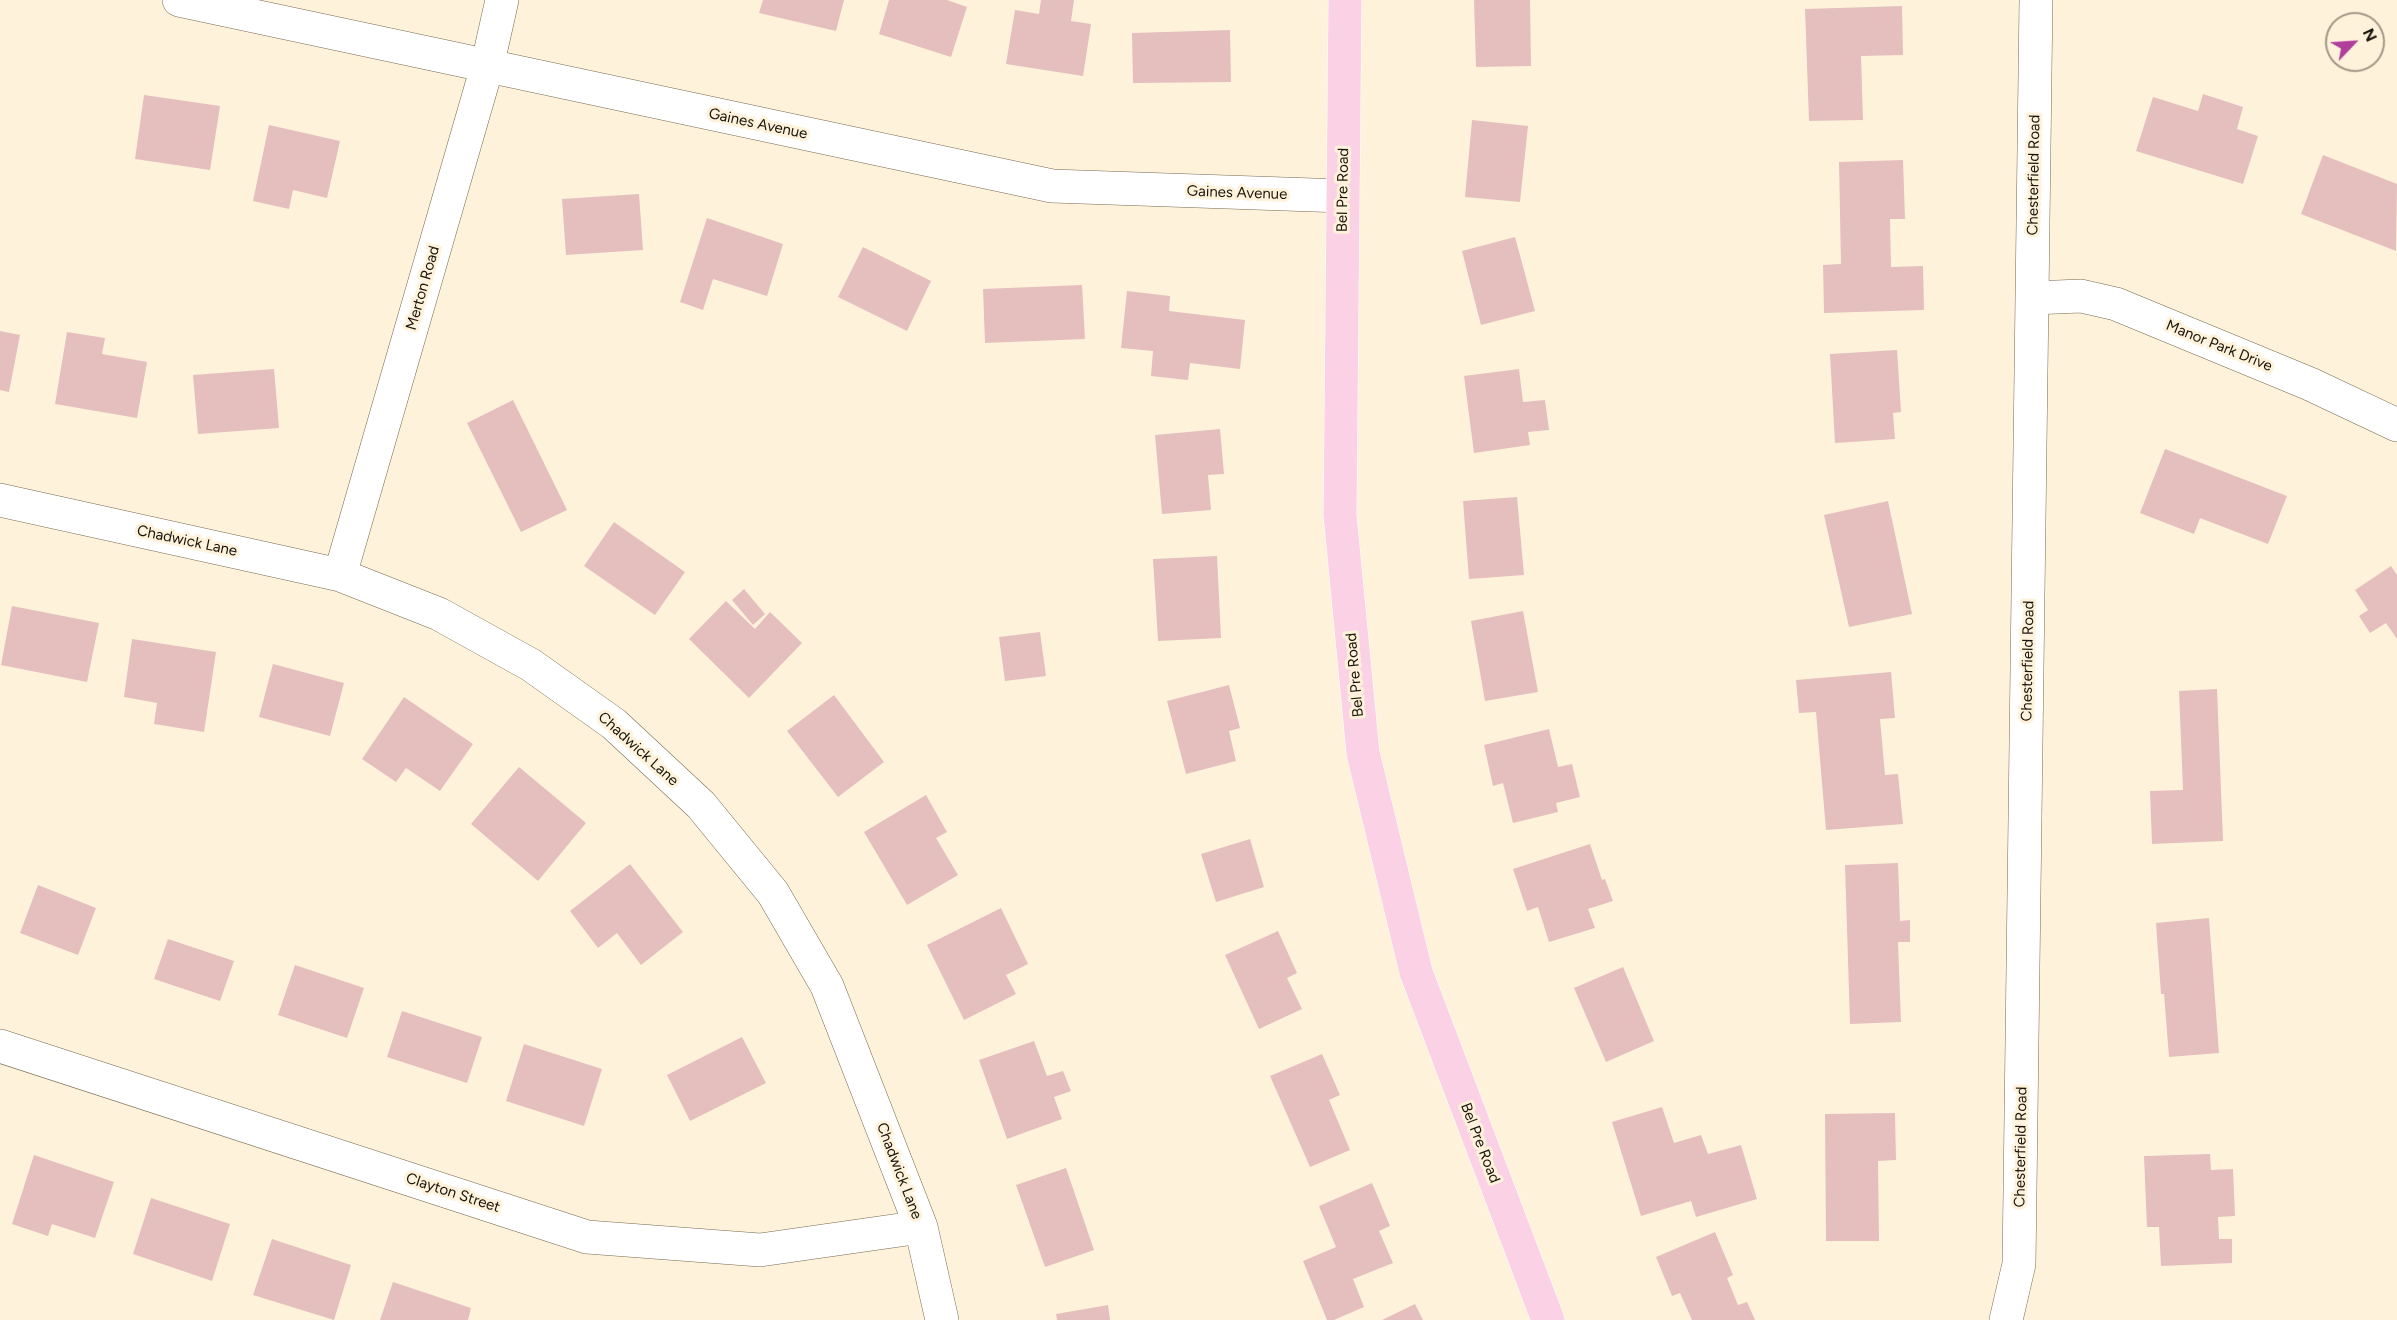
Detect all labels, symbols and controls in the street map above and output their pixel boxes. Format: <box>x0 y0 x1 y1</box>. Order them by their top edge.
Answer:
north arrow <box>2325 12 2385 72</box>
text: N <box>2359 25 2381 45</box>
street label: Gaines Avenue <box>707 105 809 143</box>
street label: Chesterfield Road <box>2024 114 2044 236</box>
street label: Bel Pre Road <box>1333 148 1353 232</box>
street label: Gaines Avenue <box>1186 182 1288 204</box>
street label: Merton Road <box>402 244 444 332</box>
street label: Manor Park Drive <box>2163 316 2275 376</box>
street label: Chadwick Lane <box>135 522 239 560</box>
street label: Chesterfield Road <box>2018 600 2038 722</box>
street label: Bel Pre Road <box>1342 632 1368 718</box>
street label: Chadwick Lane <box>594 708 682 790</box>
street label: Chesterfield Road <box>2011 1086 2031 1208</box>
street label: Bel Pre Road <box>1456 1100 1504 1186</box>
street label: Chadwick Lane <box>872 1120 926 1222</box>
street label: Clayton Street <box>404 1169 502 1217</box>

